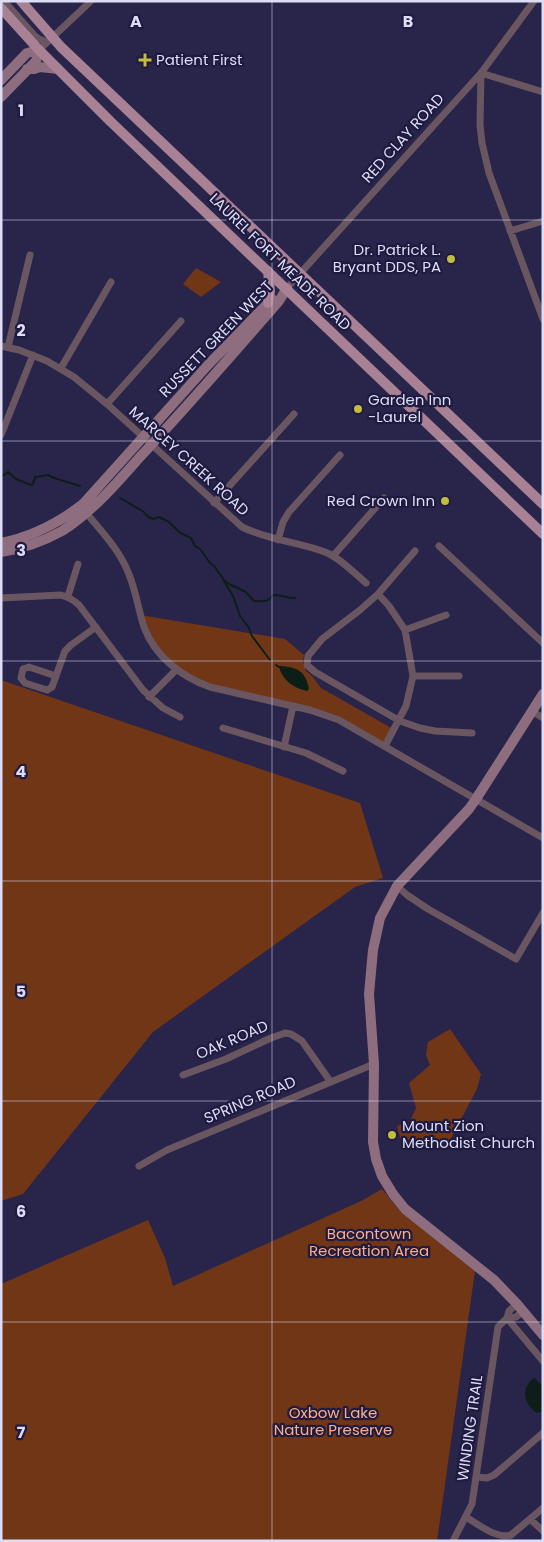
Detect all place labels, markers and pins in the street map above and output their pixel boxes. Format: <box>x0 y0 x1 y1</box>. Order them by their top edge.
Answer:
place label: Patient First <box>156 49 242 70</box>
marker: Patient First <box>138 53 152 67</box>
place label: Dr. Patrick L. Bryant DDS, PA <box>333 239 441 277</box>
marker: Dr. Patrick L. Bryant DDS, PA <box>445 253 457 265</box>
place label: Garden Inn -Laurel <box>368 389 451 427</box>
marker: Garden Inn -Laurel <box>352 403 364 415</box>
place label: Red Crown Inn <box>327 490 435 511</box>
marker: Red Crown Inn <box>439 495 451 507</box>
place label: Mount Zion Methodist Church <box>402 1115 535 1153</box>
marker: Mount Zion Methodist Church <box>386 1129 398 1141</box>

